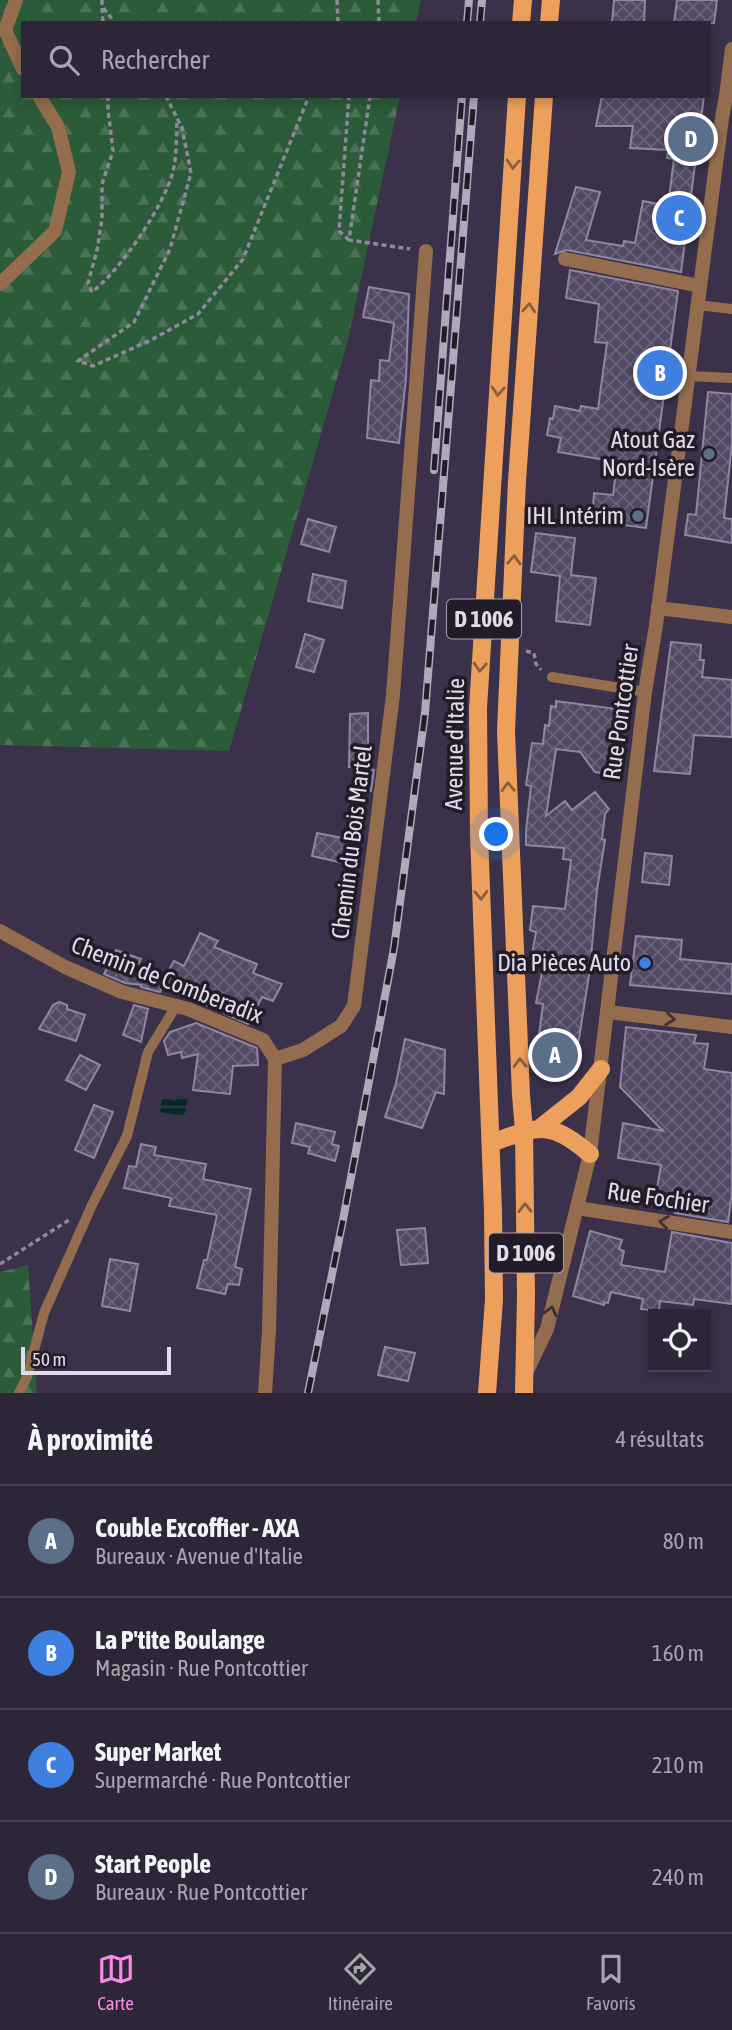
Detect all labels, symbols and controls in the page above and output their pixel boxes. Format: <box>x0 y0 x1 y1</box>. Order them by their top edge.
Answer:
search box <box>21 21 711 98</box>
icon: search <box>45 41 83 79</box>
text: Rechercher <box>101 45 209 75</box>
pin: D <box>668 113 714 165</box>
one-way arrow <box>505 159 520 170</box>
pin: C <box>656 192 702 244</box>
one-way arrow <box>522 302 537 313</box>
pin: B <box>637 347 683 399</box>
one-way arrow <box>491 386 506 397</box>
place label: Atout Gaz Nord-Isère <box>602 426 695 481</box>
marker: Atout Gaz Nord-Isère <box>701 446 717 462</box>
place label: IHL Intérim <box>526 502 624 529</box>
marker: IHL Intérim <box>630 508 646 524</box>
one-way arrow <box>506 554 521 565</box>
road number: D 1006 <box>447 600 521 638</box>
street label: Rue Pontcottier <box>598 642 643 781</box>
one-way arrow <box>473 662 488 673</box>
street label: Avenue d'Italie <box>440 678 469 810</box>
street label: Chemin du Bois Martel <box>326 743 377 940</box>
one-way arrow <box>501 781 516 792</box>
your location <box>479 817 513 851</box>
one-way arrow <box>474 889 489 900</box>
street label: Chemin de Comberadix <box>68 931 267 1029</box>
place label: Dia Pièces Auto <box>497 949 631 976</box>
marker: Dia Pièces Auto <box>637 955 653 971</box>
one-way arrow <box>664 1011 676 1026</box>
pin: A <box>532 1029 578 1081</box>
one-way arrow <box>512 1057 527 1068</box>
street label: Rue Fochier <box>606 1177 711 1218</box>
one-way arrow <box>517 1202 533 1212</box>
one-way arrow <box>659 1215 670 1230</box>
road number: D 1006 <box>489 1234 563 1272</box>
one-way arrow <box>543 1305 557 1317</box>
map controls <box>648 1309 711 1372</box>
button: locate <box>648 1309 711 1372</box>
scale bar <box>21 1344 172 1376</box>
text: 50 m <box>32 1348 66 1370</box>
text: À proximité <box>28 1422 153 1456</box>
text: 4 résultats <box>615 1426 704 1452</box>
text: Couble Excoffier - AXA <box>95 1513 299 1543</box>
text: A <box>45 1528 57 1554</box>
text: 80 m <box>663 1528 704 1554</box>
text: Bureaux · Avenue d'Italie <box>95 1543 303 1569</box>
text: La P'tite Boulange <box>95 1625 265 1655</box>
text: B <box>46 1640 56 1666</box>
text: 160 m <box>652 1640 704 1666</box>
text: Magasin · Rue Pontcottier <box>95 1655 308 1681</box>
text: Super Market <box>95 1737 221 1767</box>
text: C <box>46 1752 56 1778</box>
text: 210 m <box>652 1752 704 1778</box>
text: Supermarché · Rue Pontcottier <box>95 1767 350 1793</box>
text: Start People <box>95 1849 211 1879</box>
text: D <box>45 1864 57 1890</box>
text: 240 m <box>652 1864 704 1890</box>
text: Bureaux · Rue Pontcottier <box>95 1879 307 1905</box>
tab: Carte <box>97 1950 135 2014</box>
tab: Itinéraire <box>328 1950 393 2014</box>
tab: Favoris <box>586 1950 635 2014</box>

